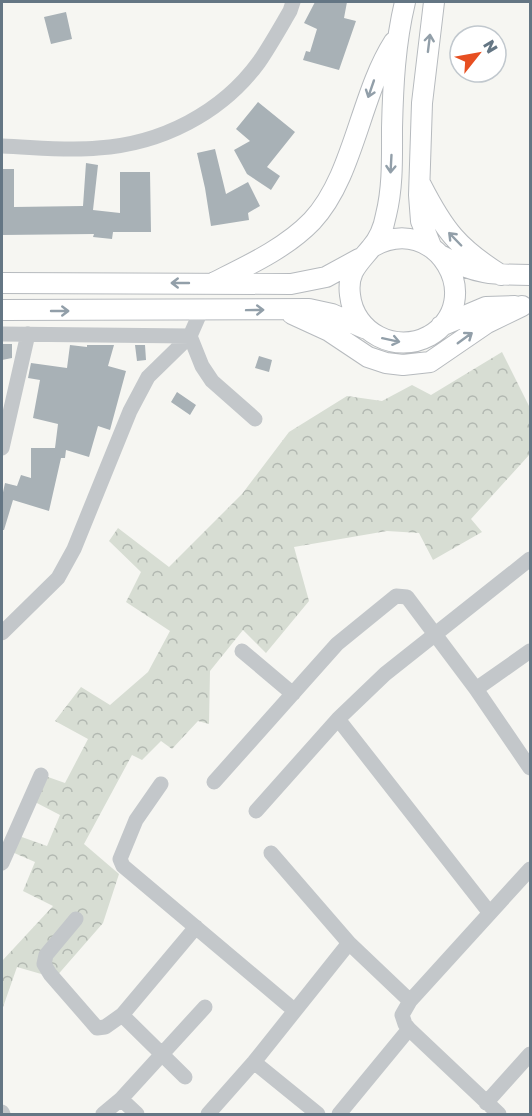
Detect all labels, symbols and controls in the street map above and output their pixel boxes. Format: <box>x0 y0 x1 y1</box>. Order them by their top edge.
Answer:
north arrow <box>448 24 508 84</box>
one-way arrow <box>424 34 435 54</box>
text: N <box>479 36 503 57</box>
one-way arrow <box>364 80 375 98</box>
one-way arrow <box>386 154 397 174</box>
one-way arrow <box>448 232 463 247</box>
one-way arrow <box>171 277 191 289</box>
one-way arrow <box>244 304 264 316</box>
one-way arrow <box>49 305 69 317</box>
one-way arrow <box>457 332 473 344</box>
one-way arrow <box>381 335 400 347</box>

